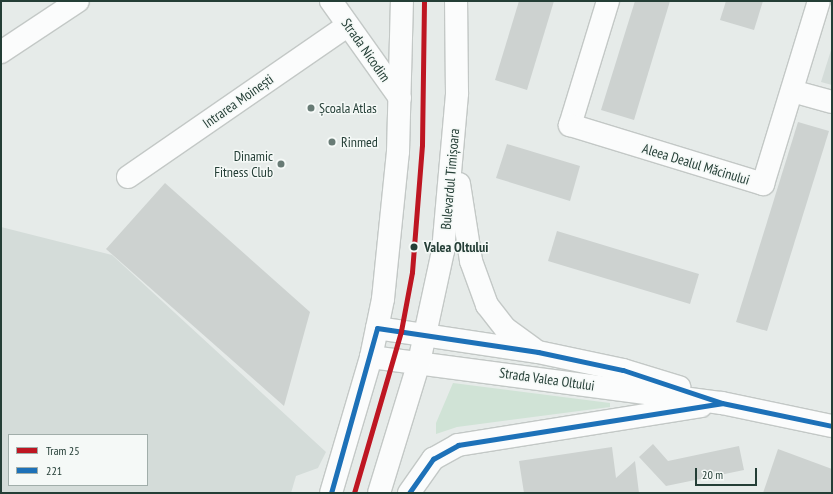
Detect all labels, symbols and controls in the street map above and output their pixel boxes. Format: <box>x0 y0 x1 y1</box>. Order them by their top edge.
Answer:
street label: Strada Nicodim <box>338 15 394 85</box>
street label: Intrarea Moinești <box>199 70 277 132</box>
place label: Școala Atlas <box>319 100 377 116</box>
marker: Școala Atlas <box>306 103 316 113</box>
street label: Bulevardul Timișoara <box>437 127 463 231</box>
place label: Rinmed <box>341 134 378 150</box>
marker: Rinmed <box>326 136 338 148</box>
street label: Aleea Dealul Măcinului <box>640 140 752 188</box>
place label: Dinamic Fitness Club <box>214 148 273 180</box>
marker: Dinamic Fitness Club <box>276 159 286 169</box>
place label: Valea Oltului <box>424 239 488 255</box>
marker: Valea Oltului <box>407 240 421 254</box>
street label: Strada Valea Oltului <box>498 364 596 394</box>
legend <box>8 434 148 486</box>
text: Tram 25 <box>46 443 80 458</box>
scale bar <box>697 460 759 486</box>
text: 221 <box>46 463 62 478</box>
text: 20 m <box>702 467 723 482</box>

